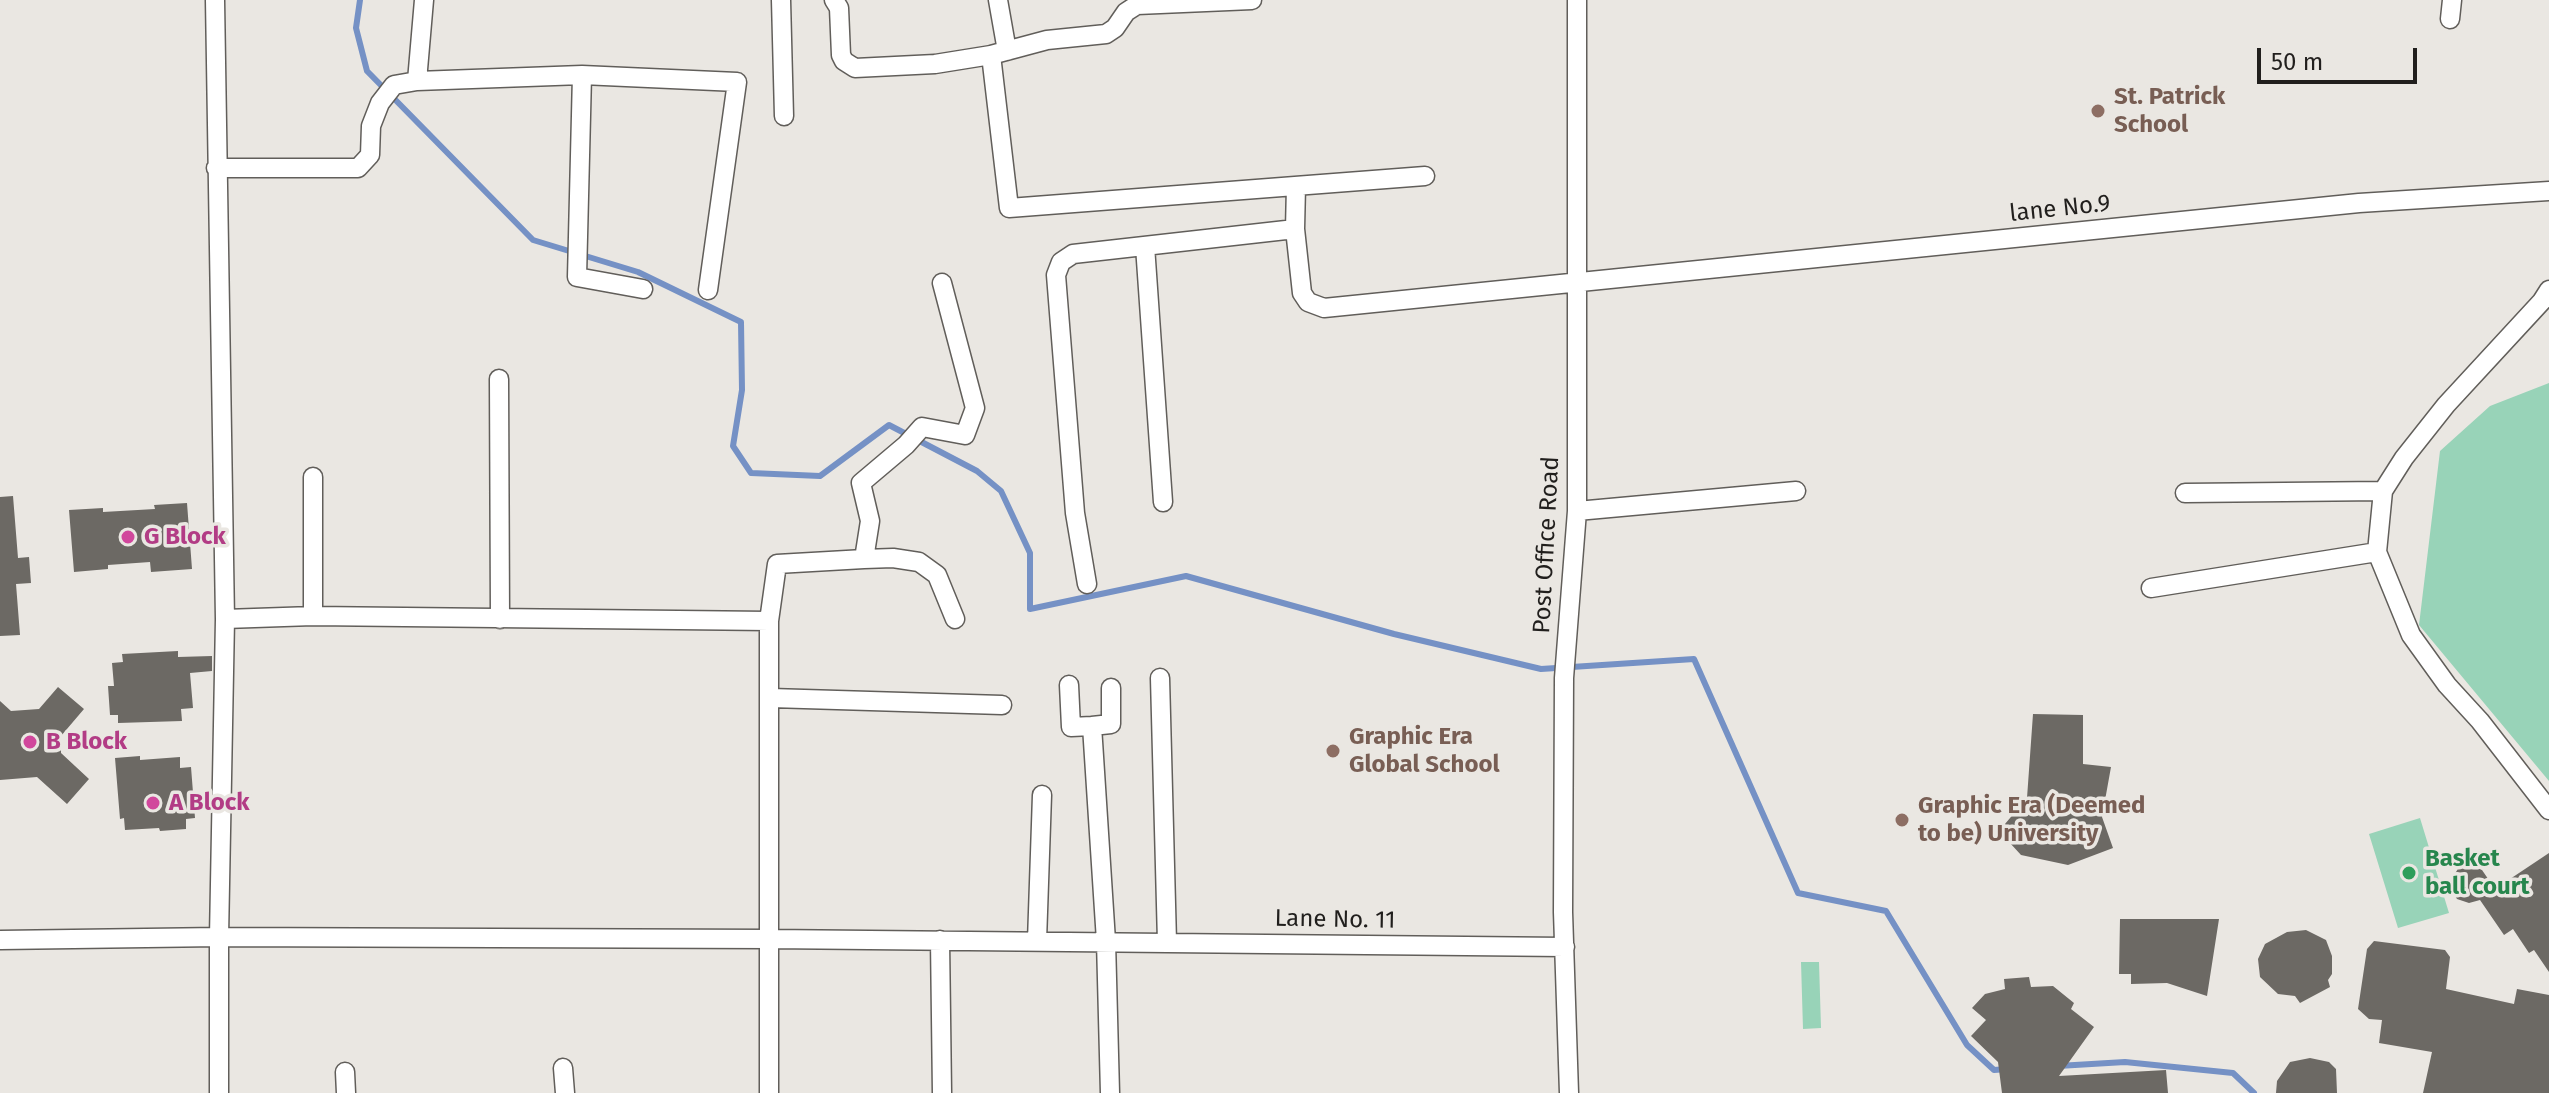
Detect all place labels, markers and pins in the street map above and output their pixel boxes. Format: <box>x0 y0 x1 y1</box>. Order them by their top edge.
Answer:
place label: St. Patrick School <box>2114 83 2225 139</box>
marker: St. Patrick School <box>2089 102 2107 120</box>
place label: G Block <box>144 523 226 551</box>
marker: G Block <box>119 528 137 546</box>
place label: Graphic Era Global School <box>1349 723 1500 779</box>
place label: B Block <box>46 728 127 756</box>
marker: B Block <box>21 733 39 751</box>
marker: Graphic Era Global School <box>1324 742 1342 760</box>
place label: A Block <box>169 789 249 817</box>
place label: Graphic Era (Deemed to be) University <box>1918 792 2145 848</box>
marker: A Block <box>144 794 162 812</box>
marker: Graphic Era (Deemed to be) University <box>1893 811 1911 829</box>
place label: Basket ball court <box>2425 845 2530 901</box>
marker: Basket ball court <box>2400 864 2418 882</box>

